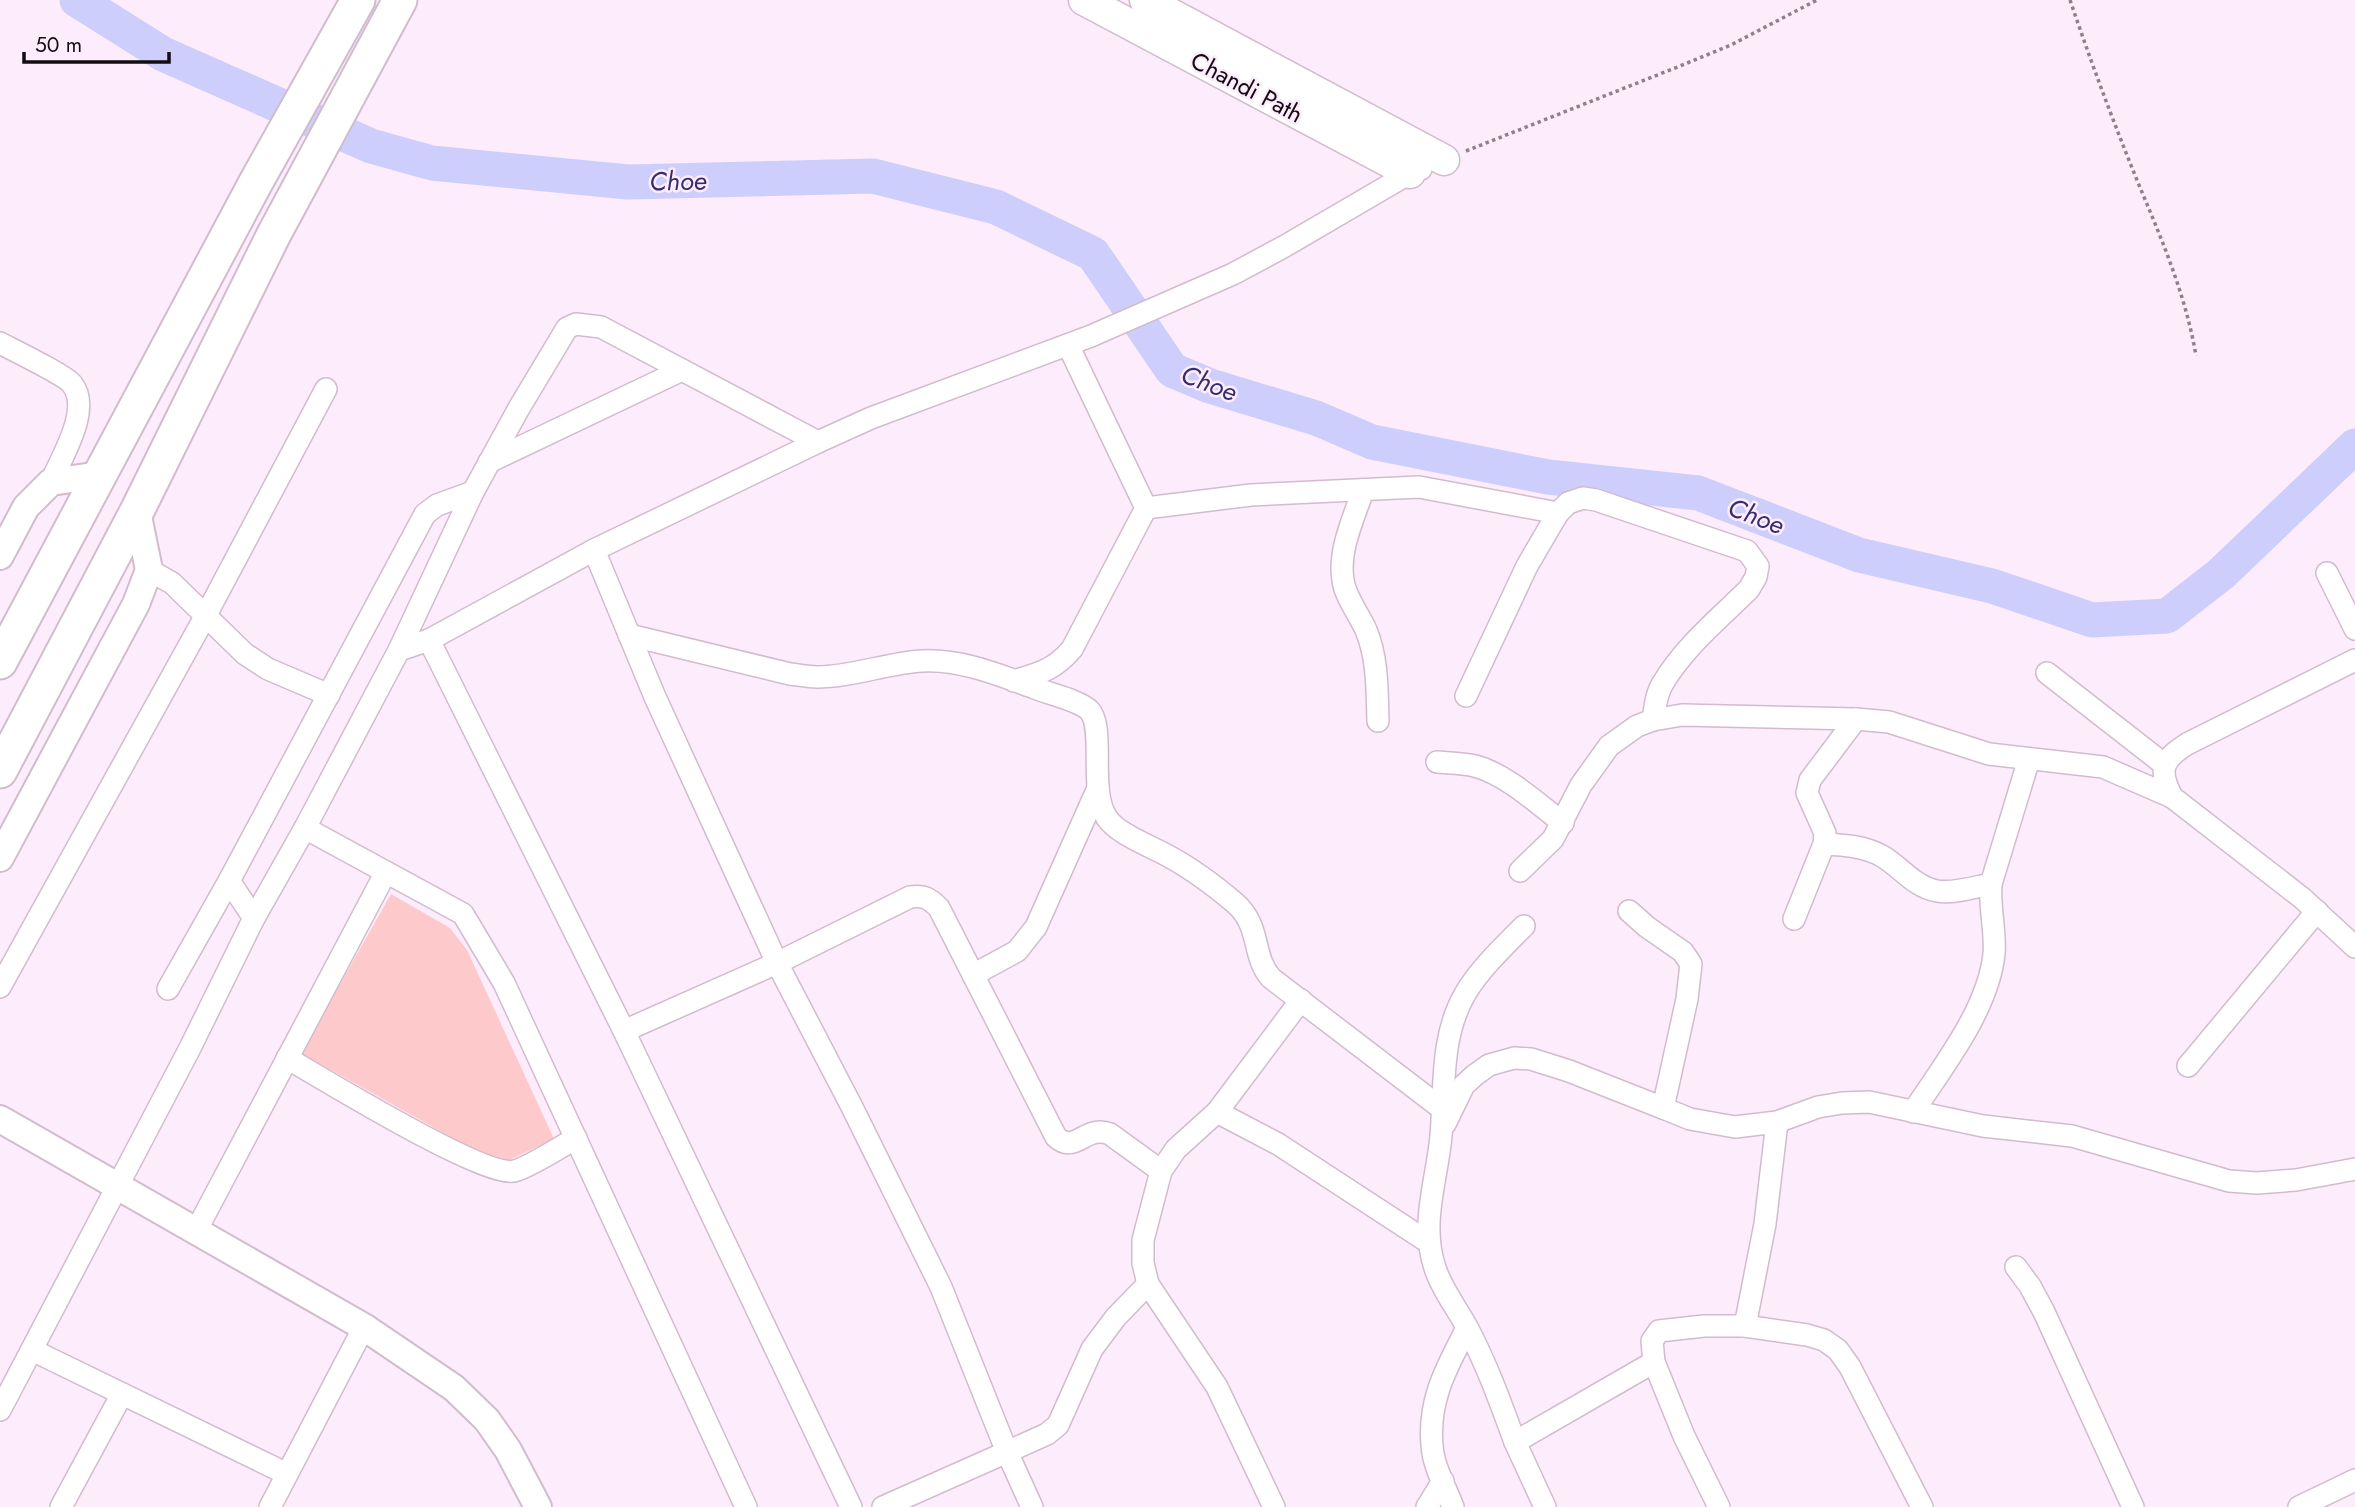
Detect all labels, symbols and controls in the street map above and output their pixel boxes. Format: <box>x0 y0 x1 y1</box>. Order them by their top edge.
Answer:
scale bar <box>24 21 170 65</box>
text: 50 m <box>35 30 82 60</box>
street label: Chandi Path <box>1185 43 1309 131</box>
water label: Choe <box>649 162 707 200</box>
water label: Choe <box>1175 355 1243 411</box>
water label: Choe <box>1722 488 1790 544</box>

